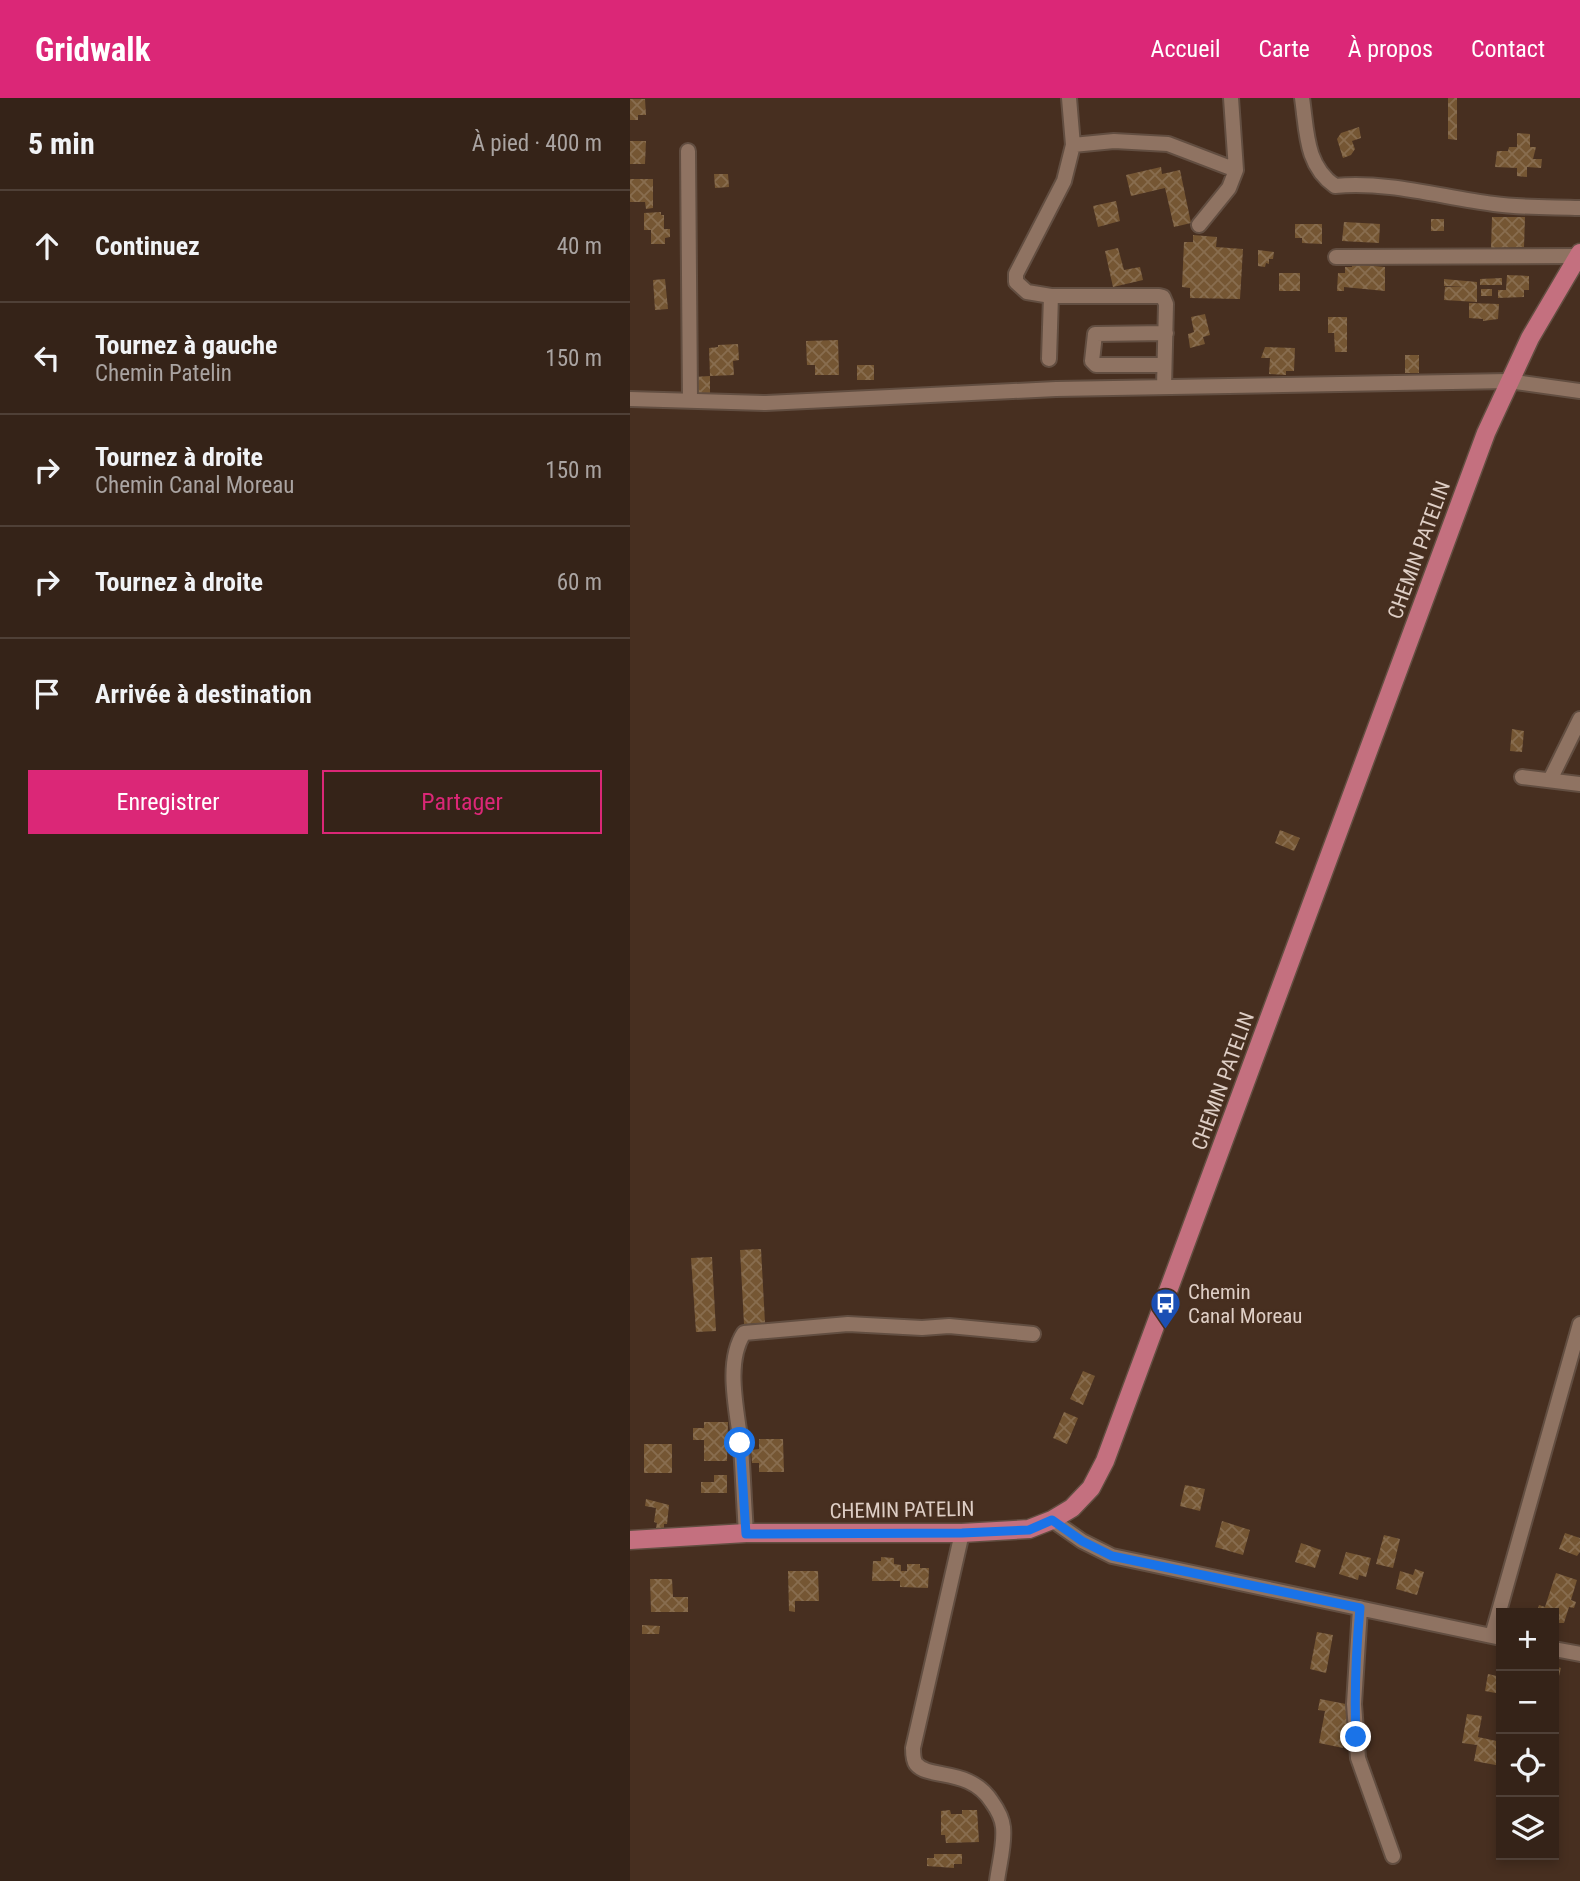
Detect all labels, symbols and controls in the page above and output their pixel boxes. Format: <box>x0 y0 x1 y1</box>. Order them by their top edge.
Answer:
text: Gridwalk <box>35 30 150 69</box>
text: Accueil <box>1151 35 1220 63</box>
text: Carte <box>1258 35 1310 63</box>
text: À propos <box>1348 35 1433 63</box>
text: Contact <box>1471 35 1545 63</box>
text: 5 min <box>28 126 95 161</box>
text: À pied · 400 m <box>472 130 602 157</box>
icon: ahead <box>28 227 66 265</box>
text: Continuez <box>95 231 200 261</box>
text: 40 m <box>557 233 602 260</box>
text: Tournez à gauche <box>95 330 277 360</box>
icon: left <box>28 339 66 377</box>
text: 150 m <box>545 345 602 372</box>
text: Chemin Patelin <box>95 360 232 387</box>
text: Tournez à droite <box>95 442 263 472</box>
icon: right <box>28 451 66 489</box>
text: 150 m <box>545 457 602 484</box>
text: Chemin Canal Moreau <box>95 472 294 499</box>
street label: CHEMIN PATELIN <box>1383 478 1455 622</box>
icon: right <box>28 563 66 601</box>
text: Tournez à droite <box>95 567 263 597</box>
text: 60 m <box>557 569 602 596</box>
icon: arrive <box>28 675 66 713</box>
text: Arrivée à destination <box>95 679 312 709</box>
button: Enregistrer <box>28 770 308 834</box>
button: Partager <box>322 770 602 834</box>
street label: CHEMIN PATELIN <box>1187 1009 1259 1153</box>
place label: Chemin Canal Moreau <box>1188 1280 1303 1328</box>
bus stop icon: Chemin Canal Moreau <box>1148 1287 1182 1331</box>
route start <box>724 1427 755 1458</box>
street label: CHEMIN PATELIN <box>829 1497 975 1523</box>
map controls <box>1496 1608 1559 1860</box>
button: + <box>1496 1608 1559 1671</box>
button: − <box>1496 1671 1559 1734</box>
route end <box>1340 1721 1371 1752</box>
button: locate <box>1496 1734 1559 1797</box>
button: layers <box>1496 1797 1559 1860</box>

